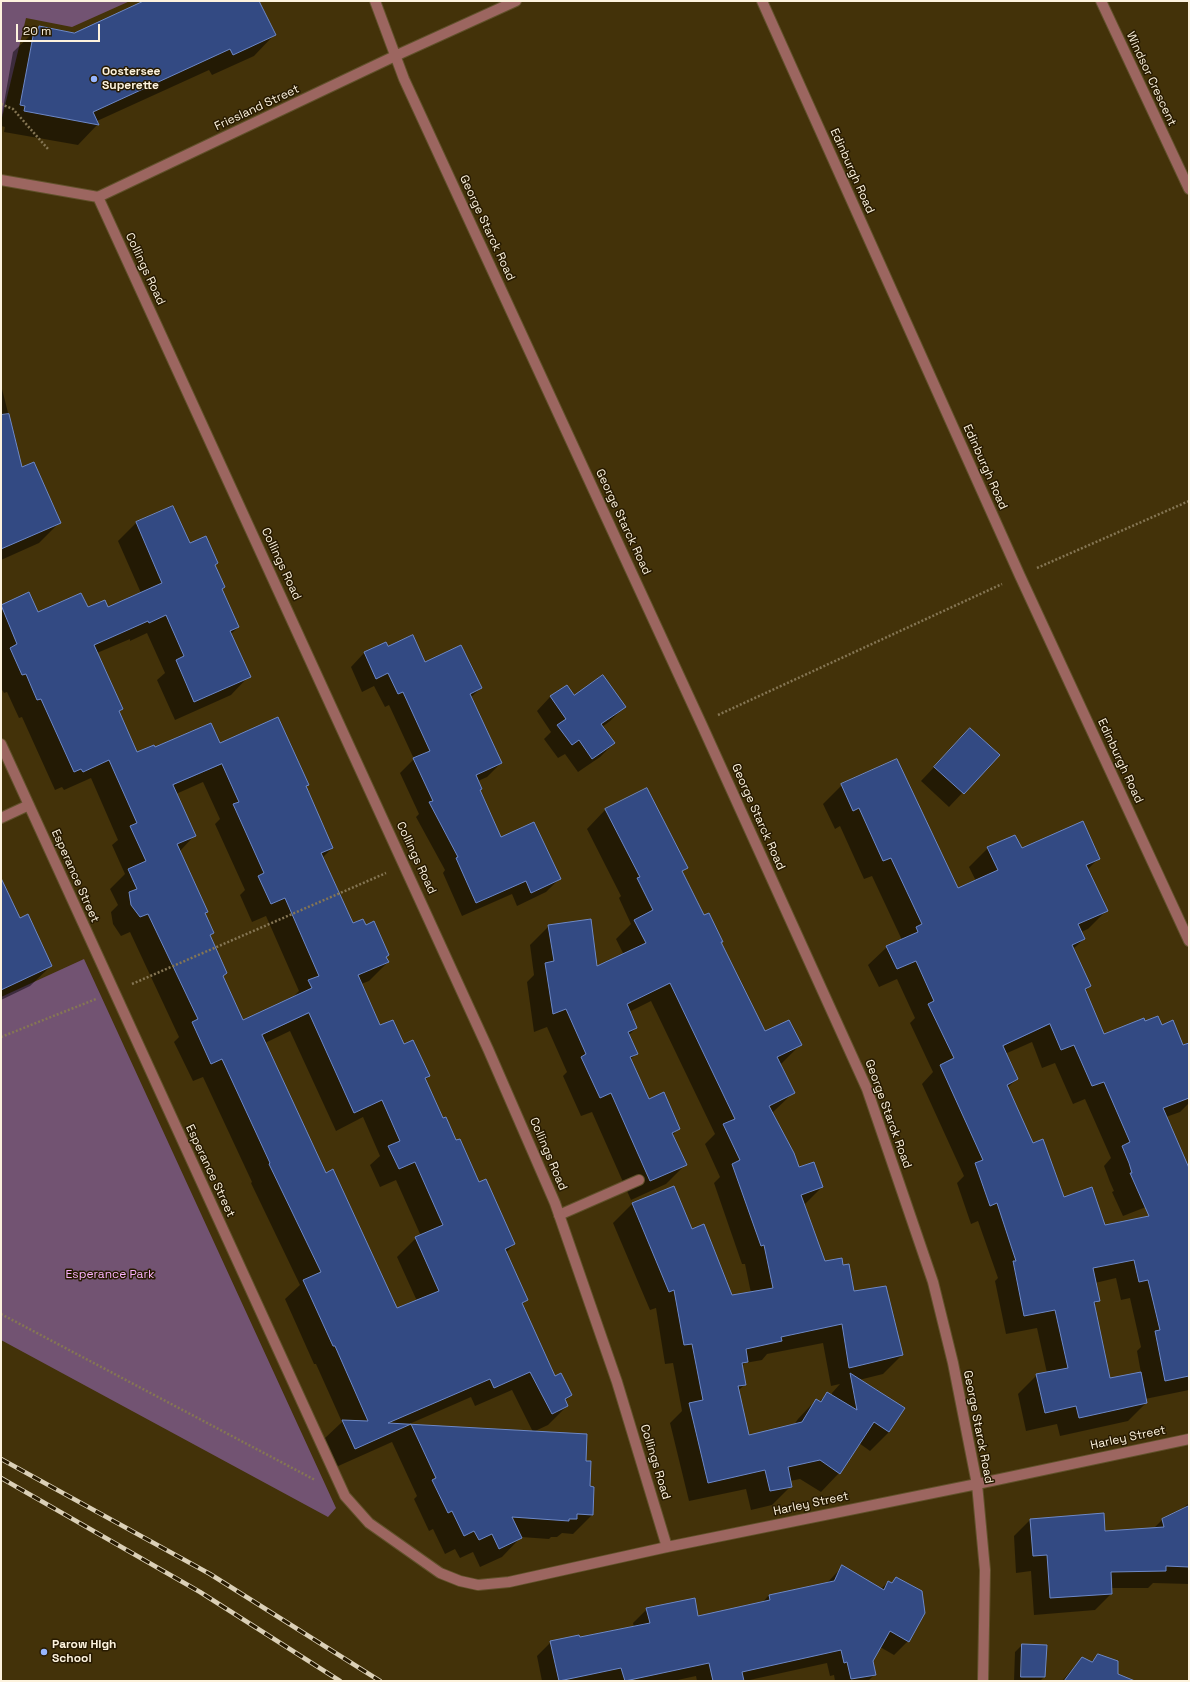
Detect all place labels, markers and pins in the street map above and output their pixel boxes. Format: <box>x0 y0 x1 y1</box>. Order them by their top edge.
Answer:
place label: Oostersee Superette <box>102 65 161 93</box>
marker: Oostersee Superette <box>89 74 99 84</box>
place label: Parow High School <box>52 1638 116 1666</box>
marker: Parow High School <box>39 1647 49 1657</box>

